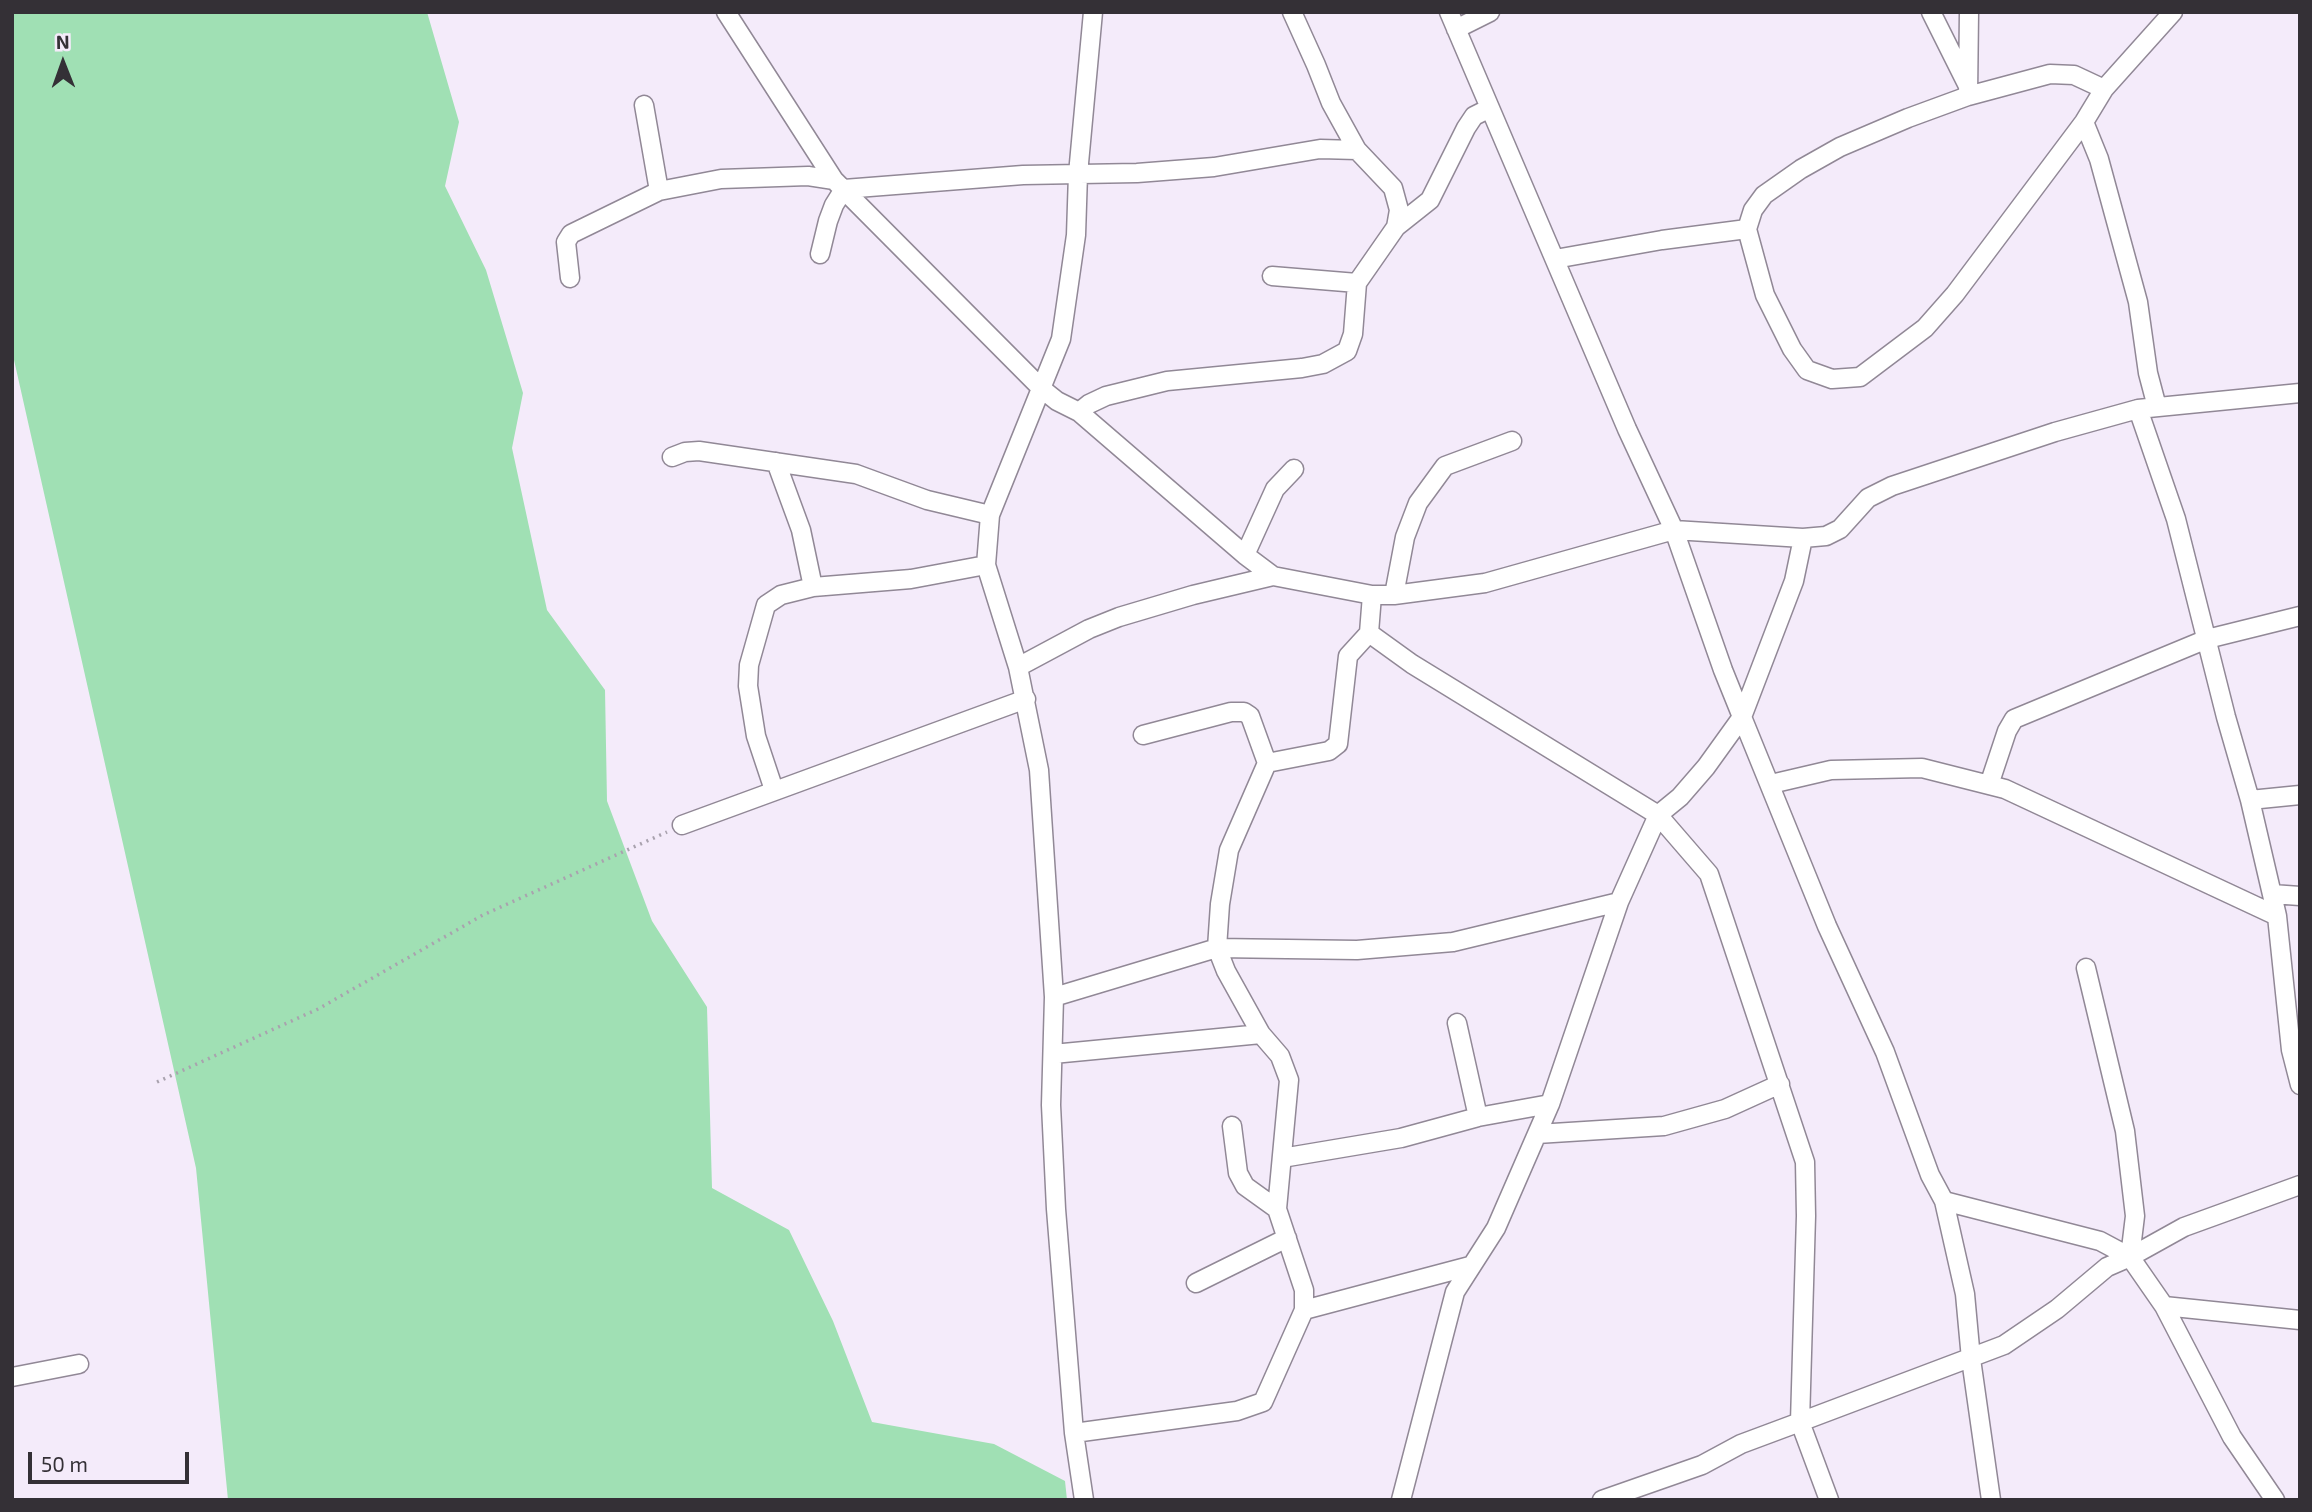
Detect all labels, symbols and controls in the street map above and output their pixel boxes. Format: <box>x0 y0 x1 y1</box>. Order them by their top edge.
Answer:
north arrow <box>28 28 98 98</box>
text: N <box>56 30 70 53</box>
scale bar <box>32 1438 192 1482</box>
text: 50 m <box>41 1451 88 1476</box>

